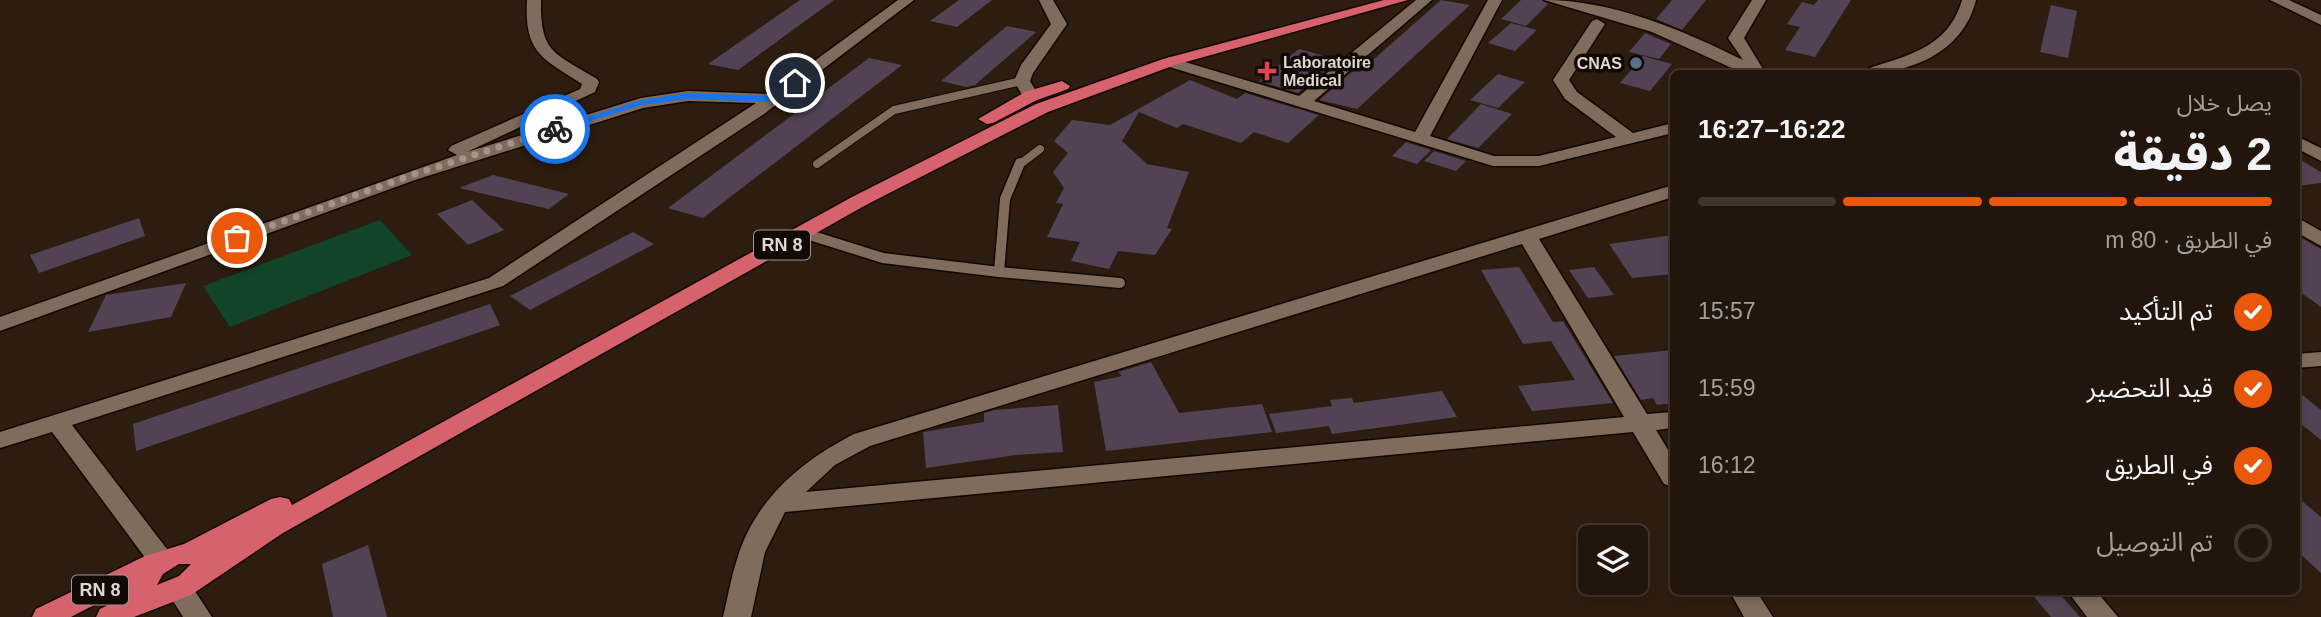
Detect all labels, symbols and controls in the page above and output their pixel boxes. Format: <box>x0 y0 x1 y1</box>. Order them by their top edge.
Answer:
pin <box>765 53 825 113</box>
place label: Laboratoire Medical <box>1283 54 1371 89</box>
place label: CNAS <box>1577 55 1622 72</box>
marker: CNAS <box>1628 55 1644 71</box>
marker: Laboratoire Medical <box>1257 61 1277 81</box>
icon: home <box>776 64 814 102</box>
text: يصل خلال <box>2177 90 2272 116</box>
courier <box>520 94 590 164</box>
icon: bike <box>536 110 574 148</box>
text: 16:22–16:27 <box>1698 114 1845 144</box>
text: 2 دقيقة <box>2114 128 2272 180</box>
pin <box>207 208 267 268</box>
icon: bag <box>218 219 256 257</box>
text: في الطريق · 80 m <box>2105 227 2272 253</box>
road number: RN 8 <box>754 230 810 260</box>
icon: check <box>2234 293 2272 331</box>
text: تم التأكيد <box>2119 296 2213 326</box>
text: 15:57 <box>1698 298 1756 324</box>
icon: check <box>2234 370 2272 408</box>
text: قيد التحضير <box>2087 373 2213 403</box>
text: 15:59 <box>1698 375 1756 401</box>
icon: check <box>2234 447 2272 485</box>
text: في الطريق <box>2105 450 2213 480</box>
text: 16:12 <box>1698 452 1756 478</box>
map controls <box>1578 525 1648 595</box>
button: layers <box>1578 525 1648 595</box>
text: تم التوصيل <box>2096 527 2213 557</box>
road number: RN 8 <box>72 576 128 604</box>

